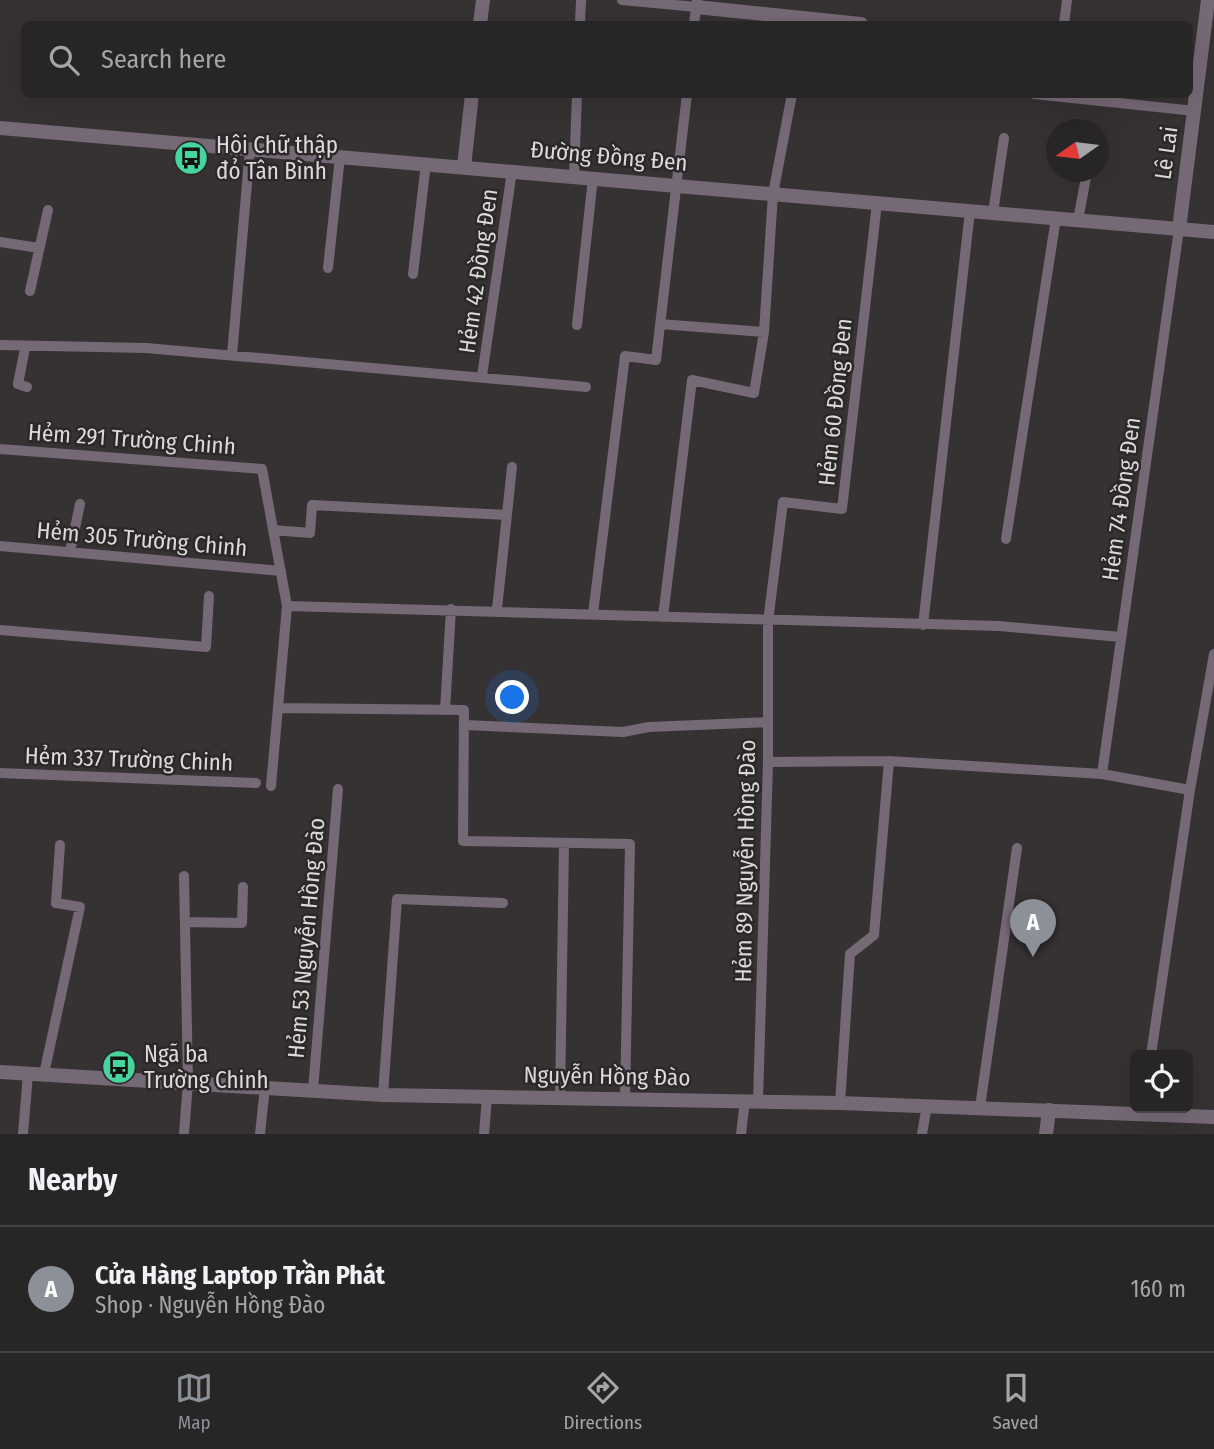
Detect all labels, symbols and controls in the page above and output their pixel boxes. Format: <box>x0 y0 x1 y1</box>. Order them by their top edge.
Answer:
search box <box>21 21 1193 98</box>
icon: search <box>45 41 83 79</box>
text: Search here <box>101 44 226 75</box>
north arrow <box>1046 119 1109 182</box>
street label: Lê Lai <box>1148 125 1184 181</box>
place label: Hội Chữ thập đỏ Tân Bình <box>216 131 338 185</box>
street label: Đường Đồng Đen <box>529 135 689 177</box>
bus stop icon: Hội Chữ thập đỏ Tân Bình <box>172 139 210 177</box>
street label: Hẻm 42 Đồng Đen <box>453 187 503 355</box>
street label: Hẻm 60 Đồng Đen <box>812 317 858 487</box>
street label: Hẻm 74 Đồng Đen <box>1096 416 1146 582</box>
street label: Hẻm 291 Trường Chinh <box>27 418 237 460</box>
street label: Hẻm 305 Trường Chinh <box>36 516 248 562</box>
your location <box>495 680 529 714</box>
street label: Hẻm 89 Nguyễn Hồng Đào <box>729 739 761 983</box>
street label: Hẻm 337 Trường Chinh <box>24 741 234 777</box>
street label: Hẻm 53 Nguyễn Hồng Đào <box>282 817 330 1059</box>
pin: A <box>1010 899 1056 957</box>
place label: Ngã ba Trường Chinh <box>144 1040 269 1094</box>
bus stop icon: Ngã ba Trường Chinh <box>100 1048 138 1086</box>
map controls <box>1130 1050 1193 1113</box>
button: locate <box>1130 1050 1193 1113</box>
street label: Nguyễn Hồng Đào <box>523 1061 691 1091</box>
text: Nearby <box>28 1162 117 1198</box>
text: Cửa Hàng Laptop Trần Phát <box>95 1260 385 1291</box>
text: A <box>45 1275 57 1303</box>
text: 160 m <box>1131 1275 1186 1303</box>
text: Shop · Nguyễn Hồng Đào <box>95 1291 325 1319</box>
tab: Map <box>175 1369 213 1434</box>
tab: Directions <box>563 1369 642 1434</box>
tab: Saved <box>992 1369 1039 1434</box>

